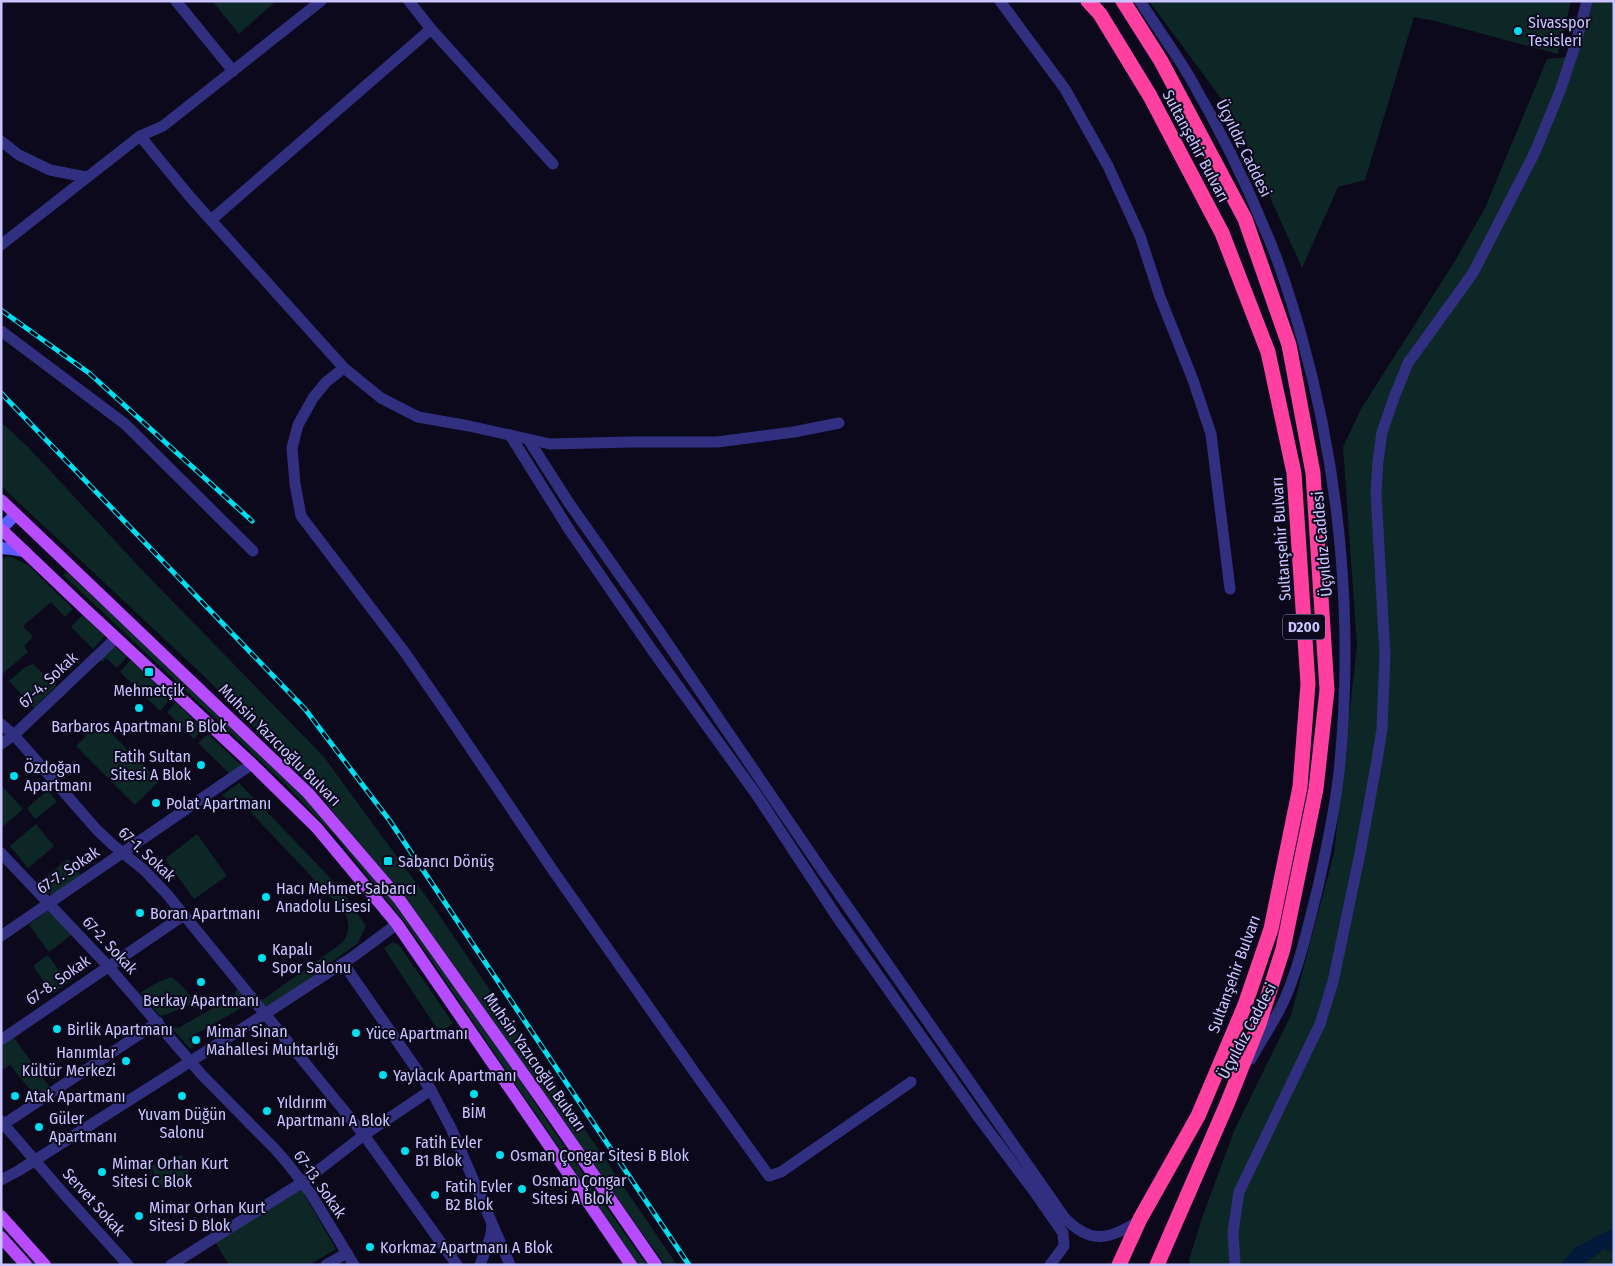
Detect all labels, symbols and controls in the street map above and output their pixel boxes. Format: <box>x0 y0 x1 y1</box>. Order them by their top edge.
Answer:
place label: Sivasspor Tesisleri <box>1528 13 1591 50</box>
marker: Sivasspor Tesisleri <box>1512 25 1524 37</box>
street label: Sultanşehir Bulvarı <box>1159 87 1233 205</box>
street label: Üçyıldız Caddesi <box>1212 96 1276 200</box>
street label: Sultanşehir Bulvarı <box>1267 476 1295 602</box>
street label: Üçyıldız Caddesi <box>1308 490 1336 598</box>
road number: D200 <box>1283 614 1325 640</box>
street label: 67-4. Sokak <box>15 648 82 712</box>
marker: Mehmetçik <box>143 666 155 678</box>
street label: Muhsin Yazıcıoğlu Bulvarı <box>215 680 345 810</box>
place label: Mehmetçik <box>113 681 185 700</box>
marker: Barbaros Apartmanı B Blok <box>133 702 145 714</box>
place label: Barbaros Apartmanı B Blok <box>51 717 227 736</box>
place label: Fatih Sultan Sitesi A Blok <box>111 747 192 784</box>
place label: Özdoğan Apartmanı <box>24 758 92 795</box>
marker: Fatih Sultan Sitesi A Blok <box>195 759 207 771</box>
marker: Özdoğan Apartmanı <box>8 770 20 782</box>
place label: Polat Apartmanı <box>166 794 271 813</box>
marker: Polat Apartmanı <box>150 797 162 809</box>
street label: 67-1. Sokak <box>115 823 180 886</box>
street label: 67-7. Sokak <box>33 842 103 898</box>
place label: Sabancı Dönüş <box>398 852 495 871</box>
marker: Sabancı Dönüş <box>382 855 394 867</box>
place label: Hacı Mehmet Sabancı Anadolu Lisesi <box>276 879 416 916</box>
marker: Hacı Mehmet Sabancı Anadolu Lisesi <box>260 891 272 903</box>
place label: Boran Apartmanı <box>150 904 260 923</box>
marker: Boran Apartmanı <box>134 907 146 919</box>
street label: 67-2. Sokak <box>78 912 142 978</box>
street label: Sultanşehir Bulvarı <box>1204 912 1264 1036</box>
place label: Kapalı Spor Salonu <box>272 940 351 977</box>
street label: 67-8. Sokak <box>22 951 94 1009</box>
marker: Kapalı Spor Salonu <box>256 952 268 964</box>
marker: Berkay Apartmanı <box>195 976 207 988</box>
street label: Üçyıldız Caddesi <box>1214 980 1280 1082</box>
street label: Muhsin Yazıcıoğlu Bulvarı <box>480 989 590 1135</box>
place label: Berkay Apartmanı <box>143 991 259 1010</box>
place label: Birlik Apartmanı <box>67 1020 173 1039</box>
place label: Mimar Sinan Mahallesi Muhtarlığı <box>206 1022 339 1059</box>
marker: Birlik Apartmanı <box>51 1023 63 1035</box>
place label: Yüce Apartmanı <box>366 1024 468 1043</box>
marker: Yüce Apartmanı <box>350 1027 362 1039</box>
marker: Mimar Sinan Mahallesi Muhtarlığı <box>190 1034 202 1046</box>
place label: Hanımlar Kültür Merkezi <box>22 1043 116 1080</box>
marker: Hanımlar Kültür Merkezi <box>120 1055 132 1067</box>
place label: Yaylacık Apartmanı <box>393 1066 517 1085</box>
marker: Yaylacık Apartmanı <box>377 1069 389 1081</box>
place label: Atak Apartmanı <box>25 1087 126 1106</box>
marker: BİM <box>468 1088 480 1100</box>
marker: Atak Apartmanı <box>9 1090 21 1102</box>
marker: Yuvam Düğün Salonu <box>176 1090 188 1102</box>
place label: Yıldırım Apartmanı A Blok <box>277 1093 390 1130</box>
place label: BİM <box>462 1103 486 1122</box>
place label: Yuvam Düğün Salonu <box>138 1105 226 1142</box>
marker: Yıldırım Apartmanı A Blok <box>261 1105 273 1117</box>
place label: Güler Apartmanı <box>49 1109 117 1146</box>
marker: Güler Apartmanı <box>33 1121 45 1133</box>
place label: Fatih Evler B1 Blok <box>415 1133 483 1170</box>
marker: Fatih Evler B1 Blok <box>399 1145 411 1157</box>
street label: 67-13. Sokak <box>290 1146 351 1222</box>
place label: Osman Çongar Sitesi B Blok <box>510 1146 690 1166</box>
marker: Osman Çongar Sitesi B Blok <box>494 1149 506 1161</box>
place label: Mimar Orhan Kurt Sitesi C Blok <box>112 1154 229 1191</box>
street label: Servet Sokak <box>59 1164 130 1240</box>
marker: Mimar Orhan Kurt Sitesi C Blok <box>96 1166 108 1178</box>
place label: Osman Çongar Sitesi A Blok <box>532 1171 627 1208</box>
place label: Fatih Evler B2 Blok <box>445 1177 513 1214</box>
marker: Osman Çongar Sitesi A Blok <box>516 1183 528 1195</box>
marker: Fatih Evler B2 Blok <box>429 1189 441 1201</box>
place label: Mimar Orhan Kurt Sitesi D Blok <box>149 1198 266 1235</box>
marker: Mimar Orhan Kurt Sitesi D Blok <box>133 1210 145 1222</box>
place label: Korkmaz Apartmanı A Blok <box>380 1238 553 1257</box>
marker: Korkmaz Apartmanı A Blok <box>364 1241 376 1253</box>

